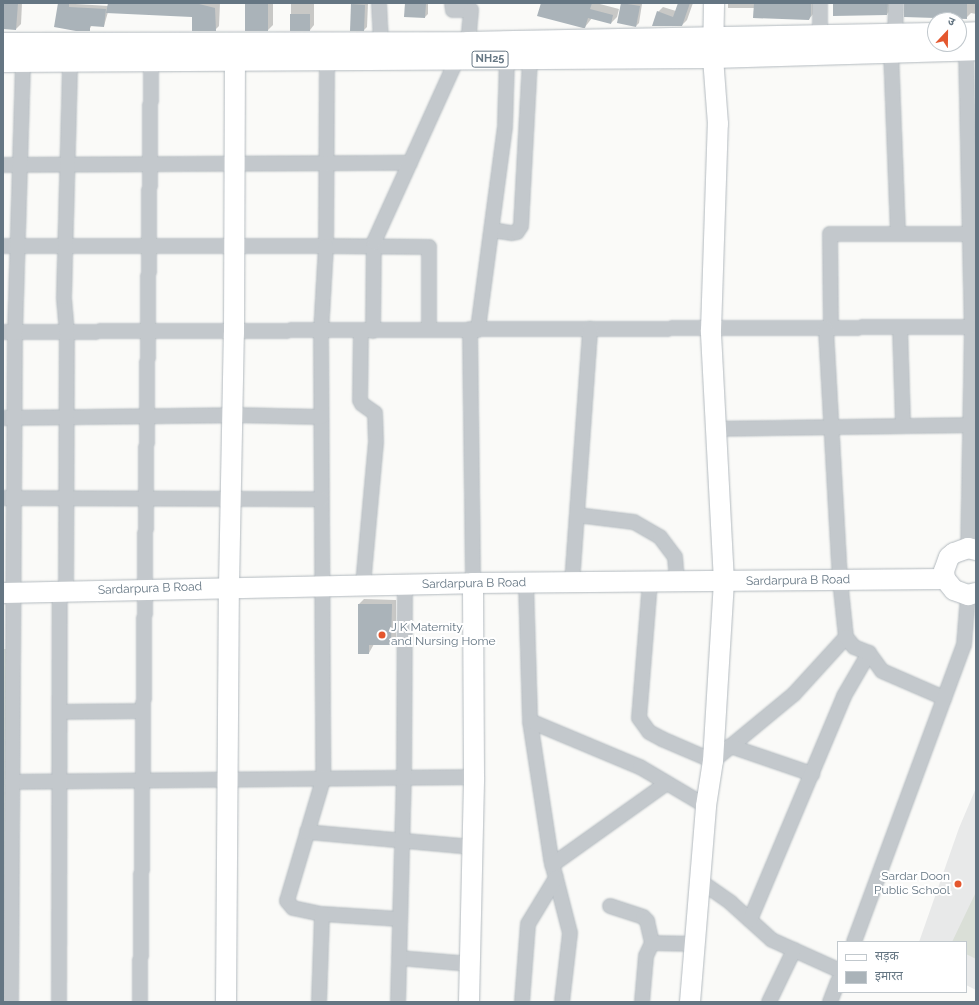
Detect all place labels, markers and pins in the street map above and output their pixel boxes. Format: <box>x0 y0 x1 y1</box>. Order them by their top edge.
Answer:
place label: J K Maternity and Nursing Home <box>391 621 496 649</box>
marker: J K Maternity and Nursing Home <box>376 629 388 641</box>
place label: Sardar Doon Public School <box>874 870 950 898</box>
marker: Sardar Doon Public School <box>953 879 963 889</box>

